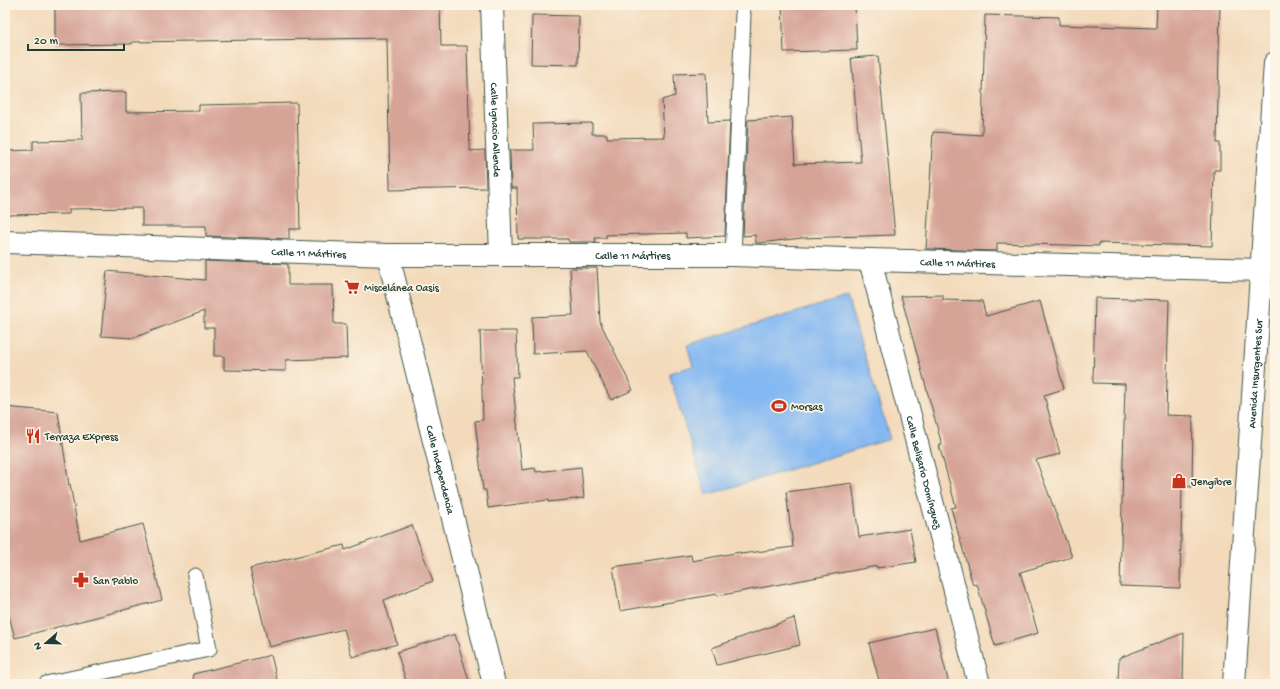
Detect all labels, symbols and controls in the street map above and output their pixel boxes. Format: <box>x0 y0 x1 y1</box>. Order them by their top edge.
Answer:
scale bar <box>28 26 124 52</box>
text: 20 m <box>34 35 59 49</box>
street label: Calle Ignacio Allende <box>487 83 502 178</box>
street label: Calle 11 Mártires <box>271 247 347 262</box>
street label: Calle 11 Mártires <box>595 251 671 263</box>
street label: Calle 11 Mártires <box>920 257 996 271</box>
supermarket icon: Miscelánea Oasis <box>343 278 361 296</box>
place label: Miscelánea Oasis <box>364 283 440 295</box>
street label: Avenida Insurgentes Sur <box>1247 318 1266 429</box>
sports icon: Morsas <box>770 397 788 415</box>
place label: Morsas <box>791 402 823 414</box>
street label: Calle Belisario Domínguez <box>902 415 943 532</box>
street label: Calle Independencia <box>422 424 456 517</box>
restaurant icon: Terraza Express <box>24 427 42 445</box>
place label: Terraza Express <box>44 432 119 444</box>
shop icon: Jengibre <box>1170 472 1188 490</box>
place label: Jengibre <box>1191 477 1232 489</box>
pharmacy icon: San Pablo <box>72 571 90 589</box>
place label: San Pablo <box>93 576 138 588</box>
north arrow <box>26 623 66 663</box>
text: N <box>32 640 45 651</box>

